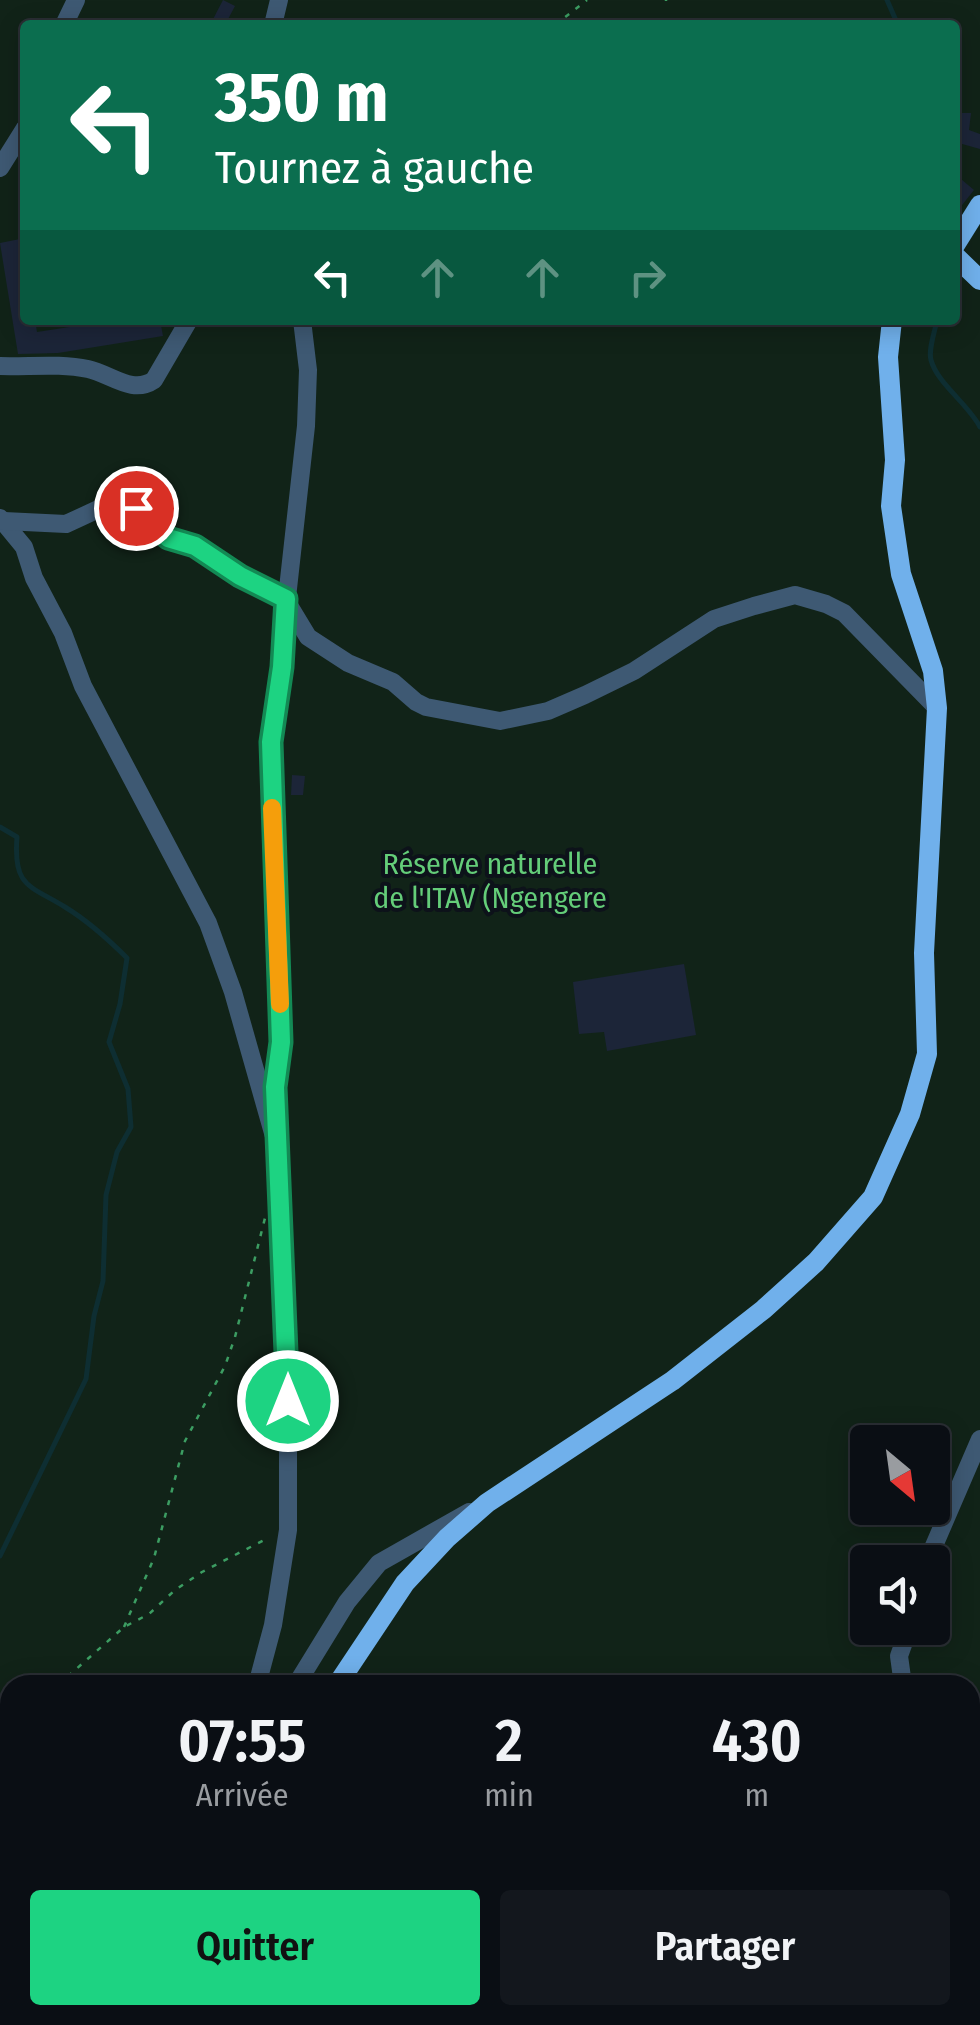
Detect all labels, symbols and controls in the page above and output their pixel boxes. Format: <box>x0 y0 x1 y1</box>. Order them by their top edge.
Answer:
text: 350 m <box>215 56 389 140</box>
icon: left <box>50 60 180 190</box>
text: Tournez à gauche <box>215 141 534 195</box>
icon: left <box>305 250 360 305</box>
icon: ahead <box>410 250 465 305</box>
icon: ahead <box>515 250 570 305</box>
icon: right <box>620 250 675 305</box>
pin <box>94 466 179 551</box>
icon: arrive <box>109 481 164 536</box>
park label: Réserve naturelle de l'ITAV (Ngengere <box>373 846 607 916</box>
position arrow <box>236 1349 340 1453</box>
north arrow <box>850 1425 950 1525</box>
map controls <box>850 1425 950 1645</box>
button: sound <box>850 1545 950 1645</box>
text: 07:55 <box>178 1705 306 1777</box>
text: 2 <box>495 1705 523 1777</box>
text: 430 <box>712 1705 802 1777</box>
text: Arrivée <box>196 1776 289 1814</box>
text: min <box>484 1776 534 1814</box>
text: m <box>745 1776 769 1814</box>
button: Quitter <box>30 1890 480 2005</box>
button: Partager <box>500 1890 950 2005</box>

